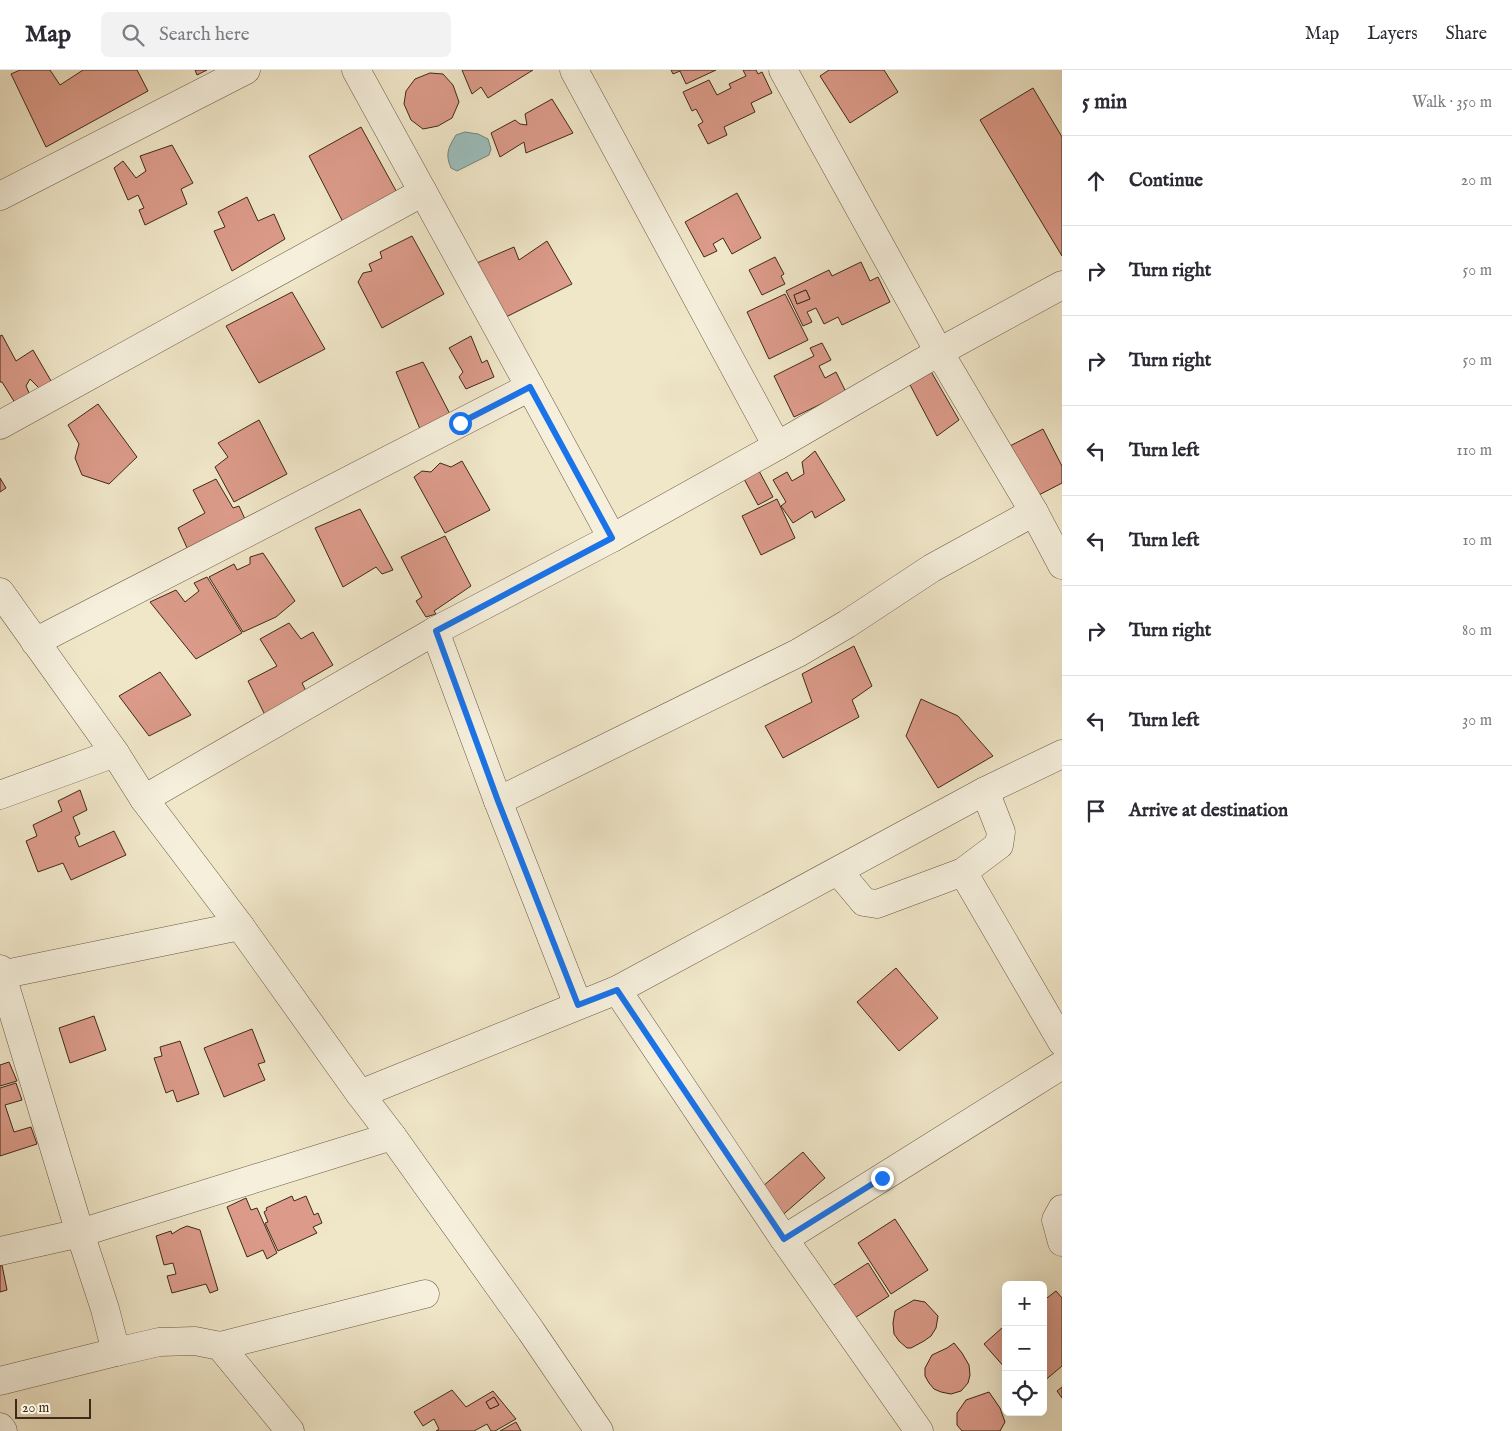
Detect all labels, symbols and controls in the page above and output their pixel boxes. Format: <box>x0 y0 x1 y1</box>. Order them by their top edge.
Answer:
search box <box>101 12 451 57</box>
text: Map <box>25 19 71 50</box>
icon: search <box>119 21 147 49</box>
text: Search here <box>159 23 250 47</box>
text: Map <box>1305 23 1339 46</box>
text: Layers <box>1367 23 1418 46</box>
text: Share <box>1446 23 1487 46</box>
text: 5 min <box>1082 89 1127 116</box>
text: Walk · 350 m <box>1412 93 1492 113</box>
icon: ahead <box>1082 167 1110 195</box>
text: Continue <box>1129 169 1203 193</box>
text: 20 m <box>1461 171 1492 191</box>
icon: right <box>1082 257 1110 285</box>
text: Turn right <box>1129 259 1211 283</box>
text: 50 m <box>1463 261 1492 281</box>
icon: right <box>1082 347 1110 375</box>
text: Turn right <box>1129 349 1211 373</box>
text: 50 m <box>1463 351 1492 371</box>
route start <box>449 412 472 435</box>
icon: left <box>1082 437 1110 465</box>
text: Turn left <box>1129 439 1200 463</box>
text: 110 m <box>1456 441 1492 461</box>
icon: left <box>1082 527 1110 555</box>
text: Turn left <box>1129 529 1200 553</box>
text: 10 m <box>1462 531 1492 551</box>
icon: right <box>1082 617 1110 645</box>
text: Turn right <box>1129 619 1211 643</box>
text: 80 m <box>1462 621 1492 641</box>
icon: left <box>1082 707 1110 735</box>
text: Turn left <box>1129 709 1200 733</box>
text: 30 m <box>1462 711 1492 731</box>
icon: arrive <box>1082 797 1110 825</box>
text: Arrive at destination <box>1129 799 1288 823</box>
route end <box>871 1167 894 1190</box>
map controls <box>1002 1281 1047 1416</box>
button: + <box>1002 1281 1047 1326</box>
button: − <box>1002 1326 1047 1371</box>
button: locate <box>1002 1371 1047 1416</box>
scale bar <box>15 1396 91 1419</box>
text: 20 m <box>22 1399 49 1417</box>

